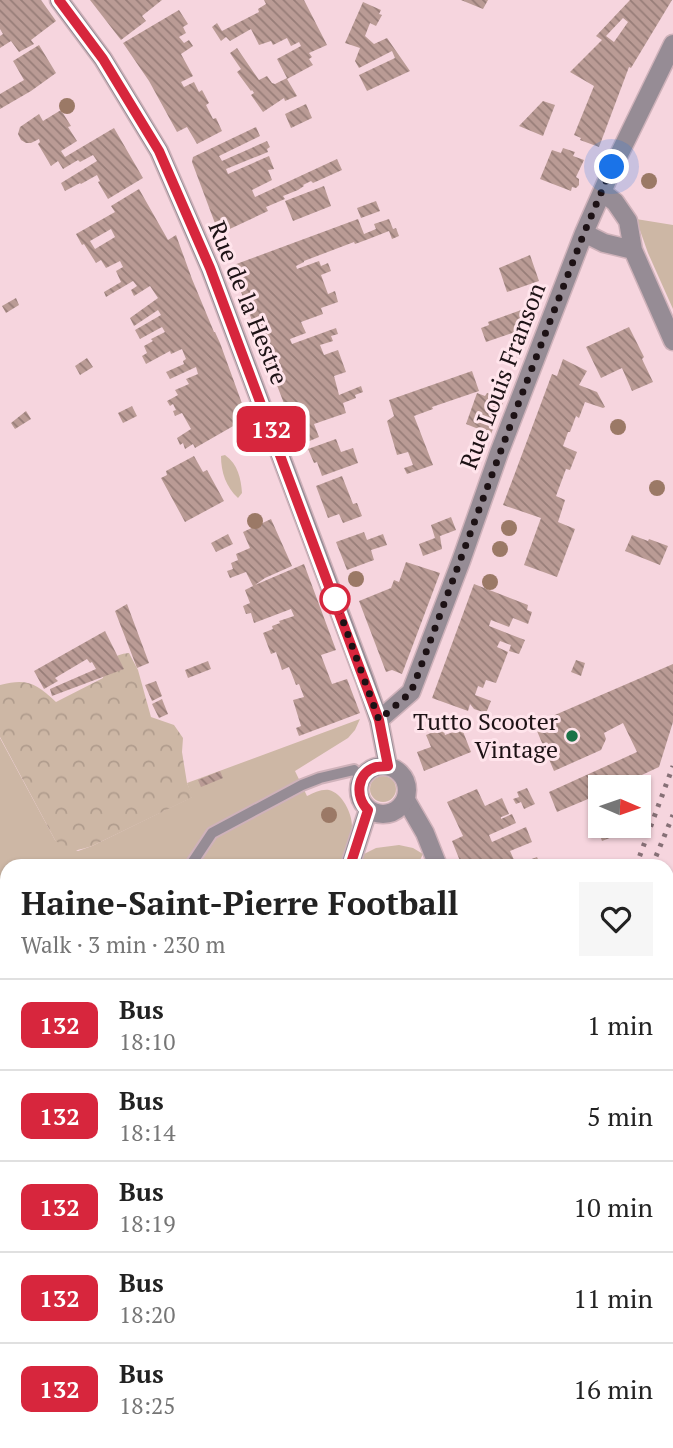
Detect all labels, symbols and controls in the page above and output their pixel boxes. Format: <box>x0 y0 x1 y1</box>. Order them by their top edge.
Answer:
your location <box>594 149 629 184</box>
street label: Rue de la Hestre <box>202 216 296 389</box>
street label: Rue Louis Franson <box>452 278 552 473</box>
line badge: 132 <box>231 406 311 452</box>
text: 132 <box>251 413 291 445</box>
unlabelled marker <box>320 584 350 614</box>
place label: Tutto Scooter Vintage <box>413 705 559 765</box>
marker: Tutto Scooter Vintage <box>564 728 580 744</box>
north arrow <box>588 775 651 838</box>
map controls <box>588 775 651 838</box>
text: Haine-Saint-Pierre Football <box>21 881 459 924</box>
button: heart <box>579 882 653 956</box>
text: Walk · 3 min · 230 m <box>21 929 225 960</box>
text: Bus <box>119 992 164 1026</box>
text: 1 min <box>587 1008 653 1042</box>
text: 132 <box>39 1009 80 1041</box>
text: 18:10 <box>119 1026 176 1057</box>
text: Bus <box>119 1083 164 1117</box>
text: 5 min <box>587 1099 653 1133</box>
text: 132 <box>39 1100 80 1132</box>
text: 18:14 <box>119 1117 176 1148</box>
text: Bus <box>119 1174 164 1208</box>
text: 10 min <box>573 1190 653 1224</box>
text: 132 <box>39 1191 80 1223</box>
text: 18:19 <box>119 1208 176 1239</box>
text: Bus <box>119 1265 164 1299</box>
text: 11 min <box>573 1281 653 1315</box>
text: 132 <box>39 1282 80 1314</box>
text: 18:20 <box>119 1299 176 1330</box>
text: Bus <box>119 1356 164 1390</box>
text: 16 min <box>573 1372 653 1406</box>
text: 132 <box>39 1373 80 1405</box>
text: 18:25 <box>119 1390 176 1421</box>

